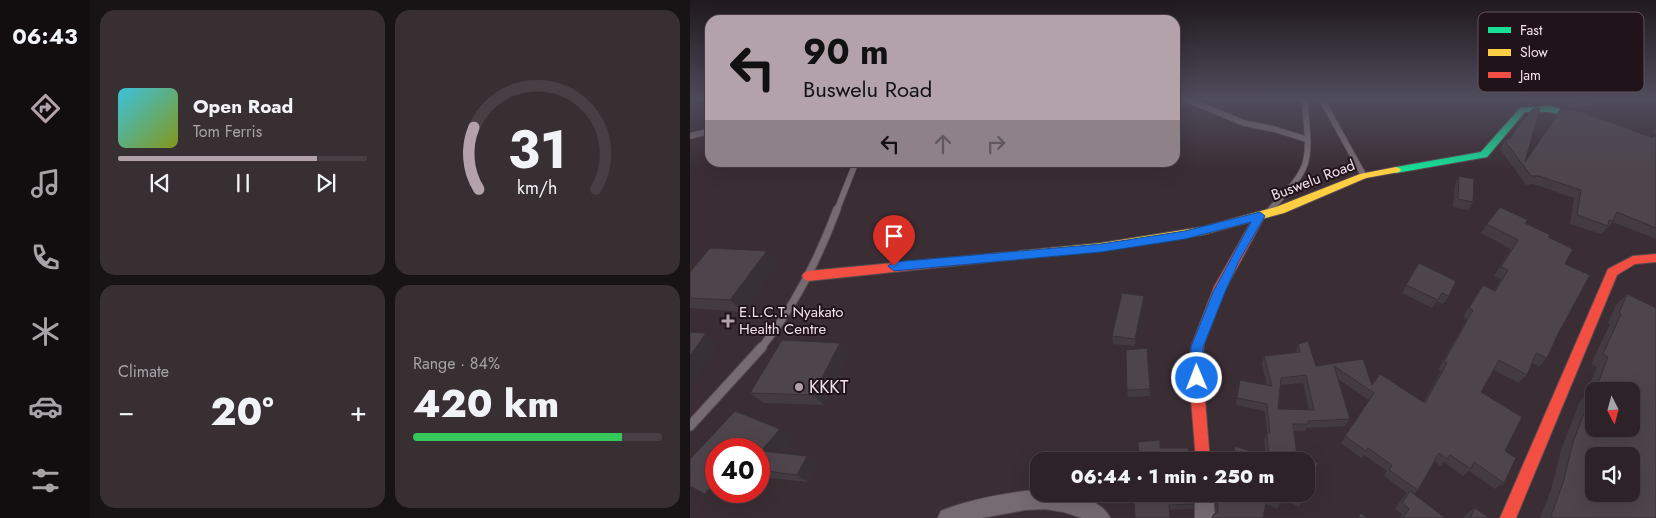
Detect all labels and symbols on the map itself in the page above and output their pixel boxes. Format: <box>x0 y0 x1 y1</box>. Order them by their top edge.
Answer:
legend <box>1478 12 1644 92</box>
text: Fast <box>1520 20 1543 40</box>
text: Slow <box>1520 42 1548 62</box>
text: Jam <box>1518 65 1541 85</box>
street label: Buswelu Road <box>1268 154 1358 206</box>
pin <box>873 215 915 266</box>
place label: E.L.C.T. Nyakato Health Centre <box>739 301 844 340</box>
marker: E.L.C.T. Nyakato Health Centre <box>721 314 735 328</box>
position arrow <box>1170 351 1222 403</box>
place label: KKKT <box>809 374 849 400</box>
marker: KKKT <box>793 381 805 393</box>
north arrow <box>1585 382 1640 438</box>
speed limit sign: 40 <box>705 438 770 503</box>

